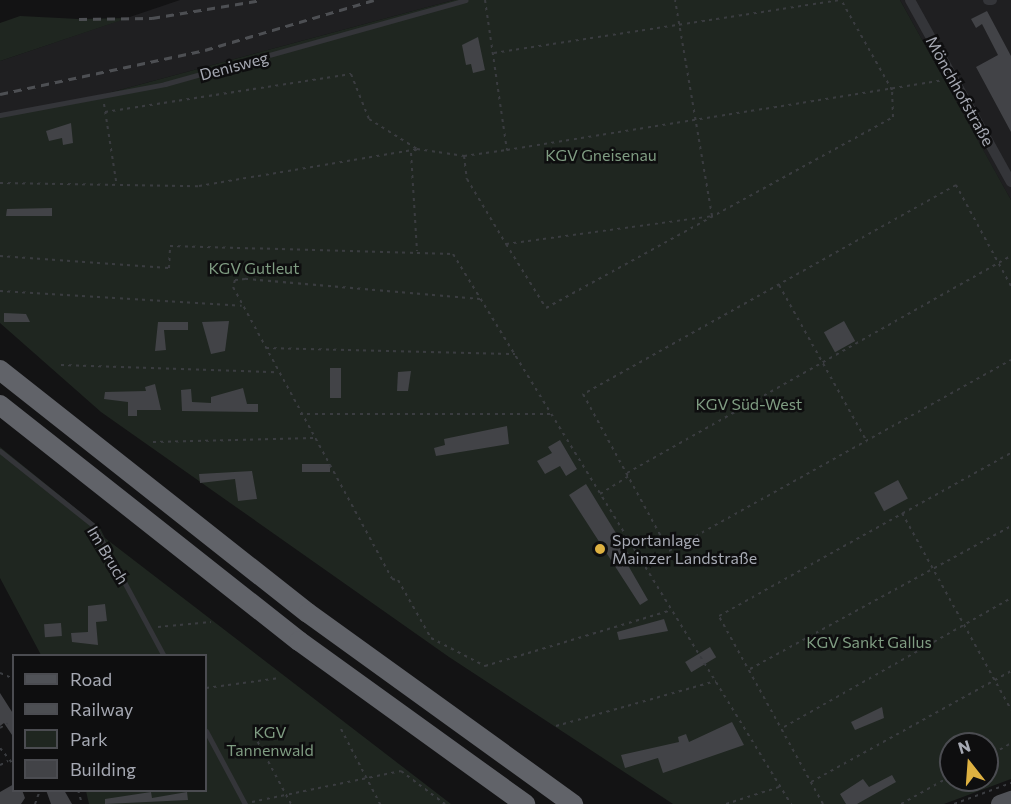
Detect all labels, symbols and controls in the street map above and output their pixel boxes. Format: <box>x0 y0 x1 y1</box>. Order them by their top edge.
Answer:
street label: Mönchhofstraße <box>922 33 998 149</box>
street label: Denisweg <box>198 48 270 84</box>
park label: KGV Gneisenau <box>545 145 657 165</box>
park label: KGV Gutleut <box>208 258 300 278</box>
park label: KGV Süd-West <box>696 394 802 414</box>
street label: Im Bruch <box>83 523 133 587</box>
place label: Sportanlage Mainzer Landstraße <box>612 530 757 568</box>
marker: Sportanlage Mainzer Landstraße <box>593 542 607 556</box>
park label: KGV Sankt Gallus <box>806 632 932 652</box>
legend <box>12 654 207 792</box>
text: Road <box>70 668 112 690</box>
text: Railway <box>70 698 133 720</box>
park label: KGV Tannenwald <box>226 722 314 760</box>
text: Park <box>70 728 108 750</box>
north arrow <box>939 732 999 792</box>
text: N <box>956 735 973 757</box>
text: Building <box>70 758 136 780</box>

